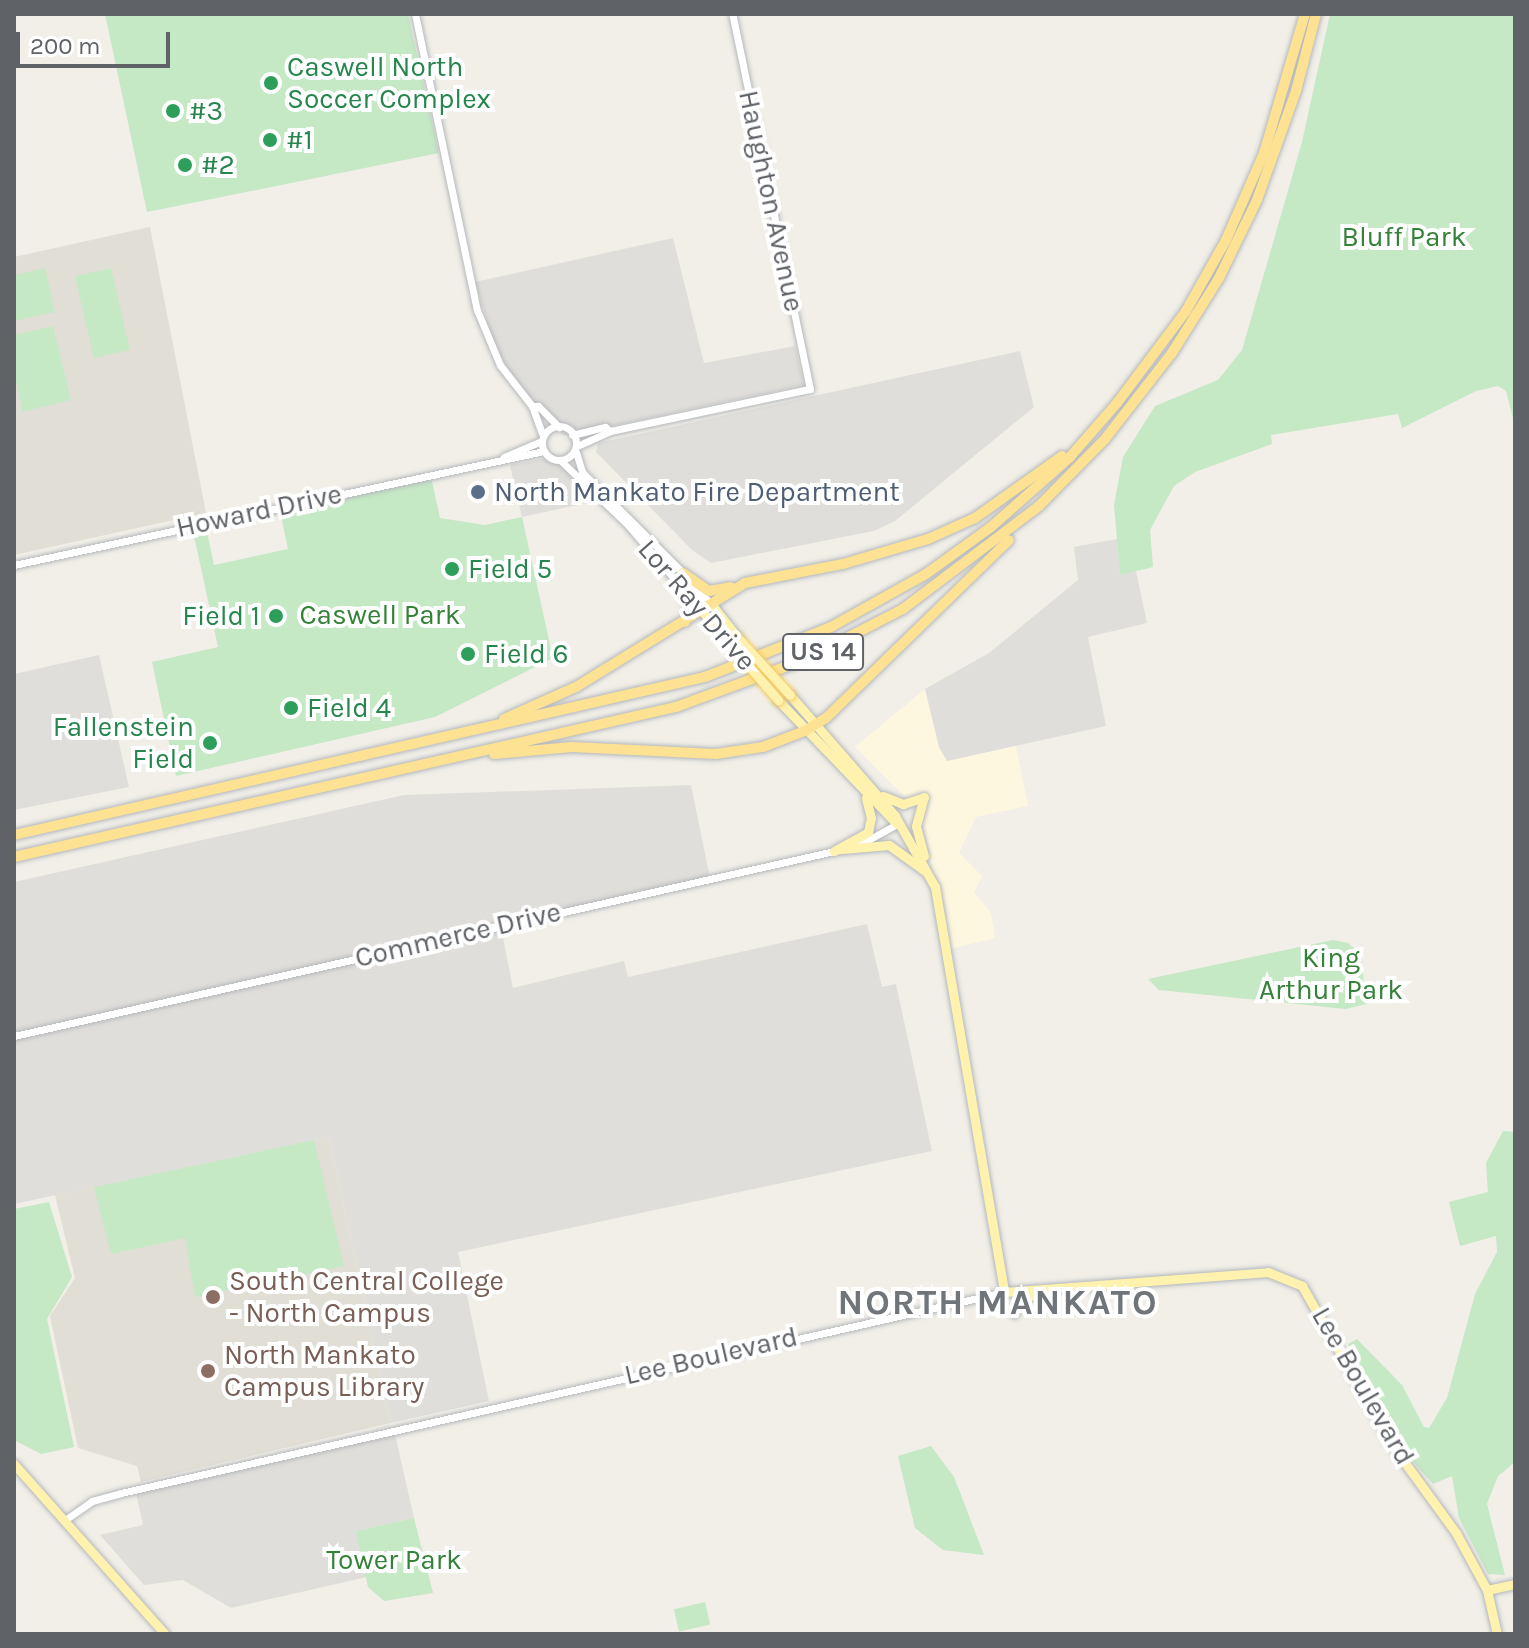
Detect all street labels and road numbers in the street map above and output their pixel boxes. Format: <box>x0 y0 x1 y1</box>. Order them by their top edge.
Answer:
street label: Haughton Avenue <box>731 87 811 315</box>
street label: Howard Drive <box>173 477 345 545</box>
street label: Lor Ray Drive <box>631 533 763 677</box>
road number: US 14 <box>781 630 865 674</box>
street label: Commerce Drive <box>352 895 564 975</box>
street label: Lee Boulevard <box>1304 1301 1422 1471</box>
street label: Lee Boulevard <box>621 1320 801 1392</box>

